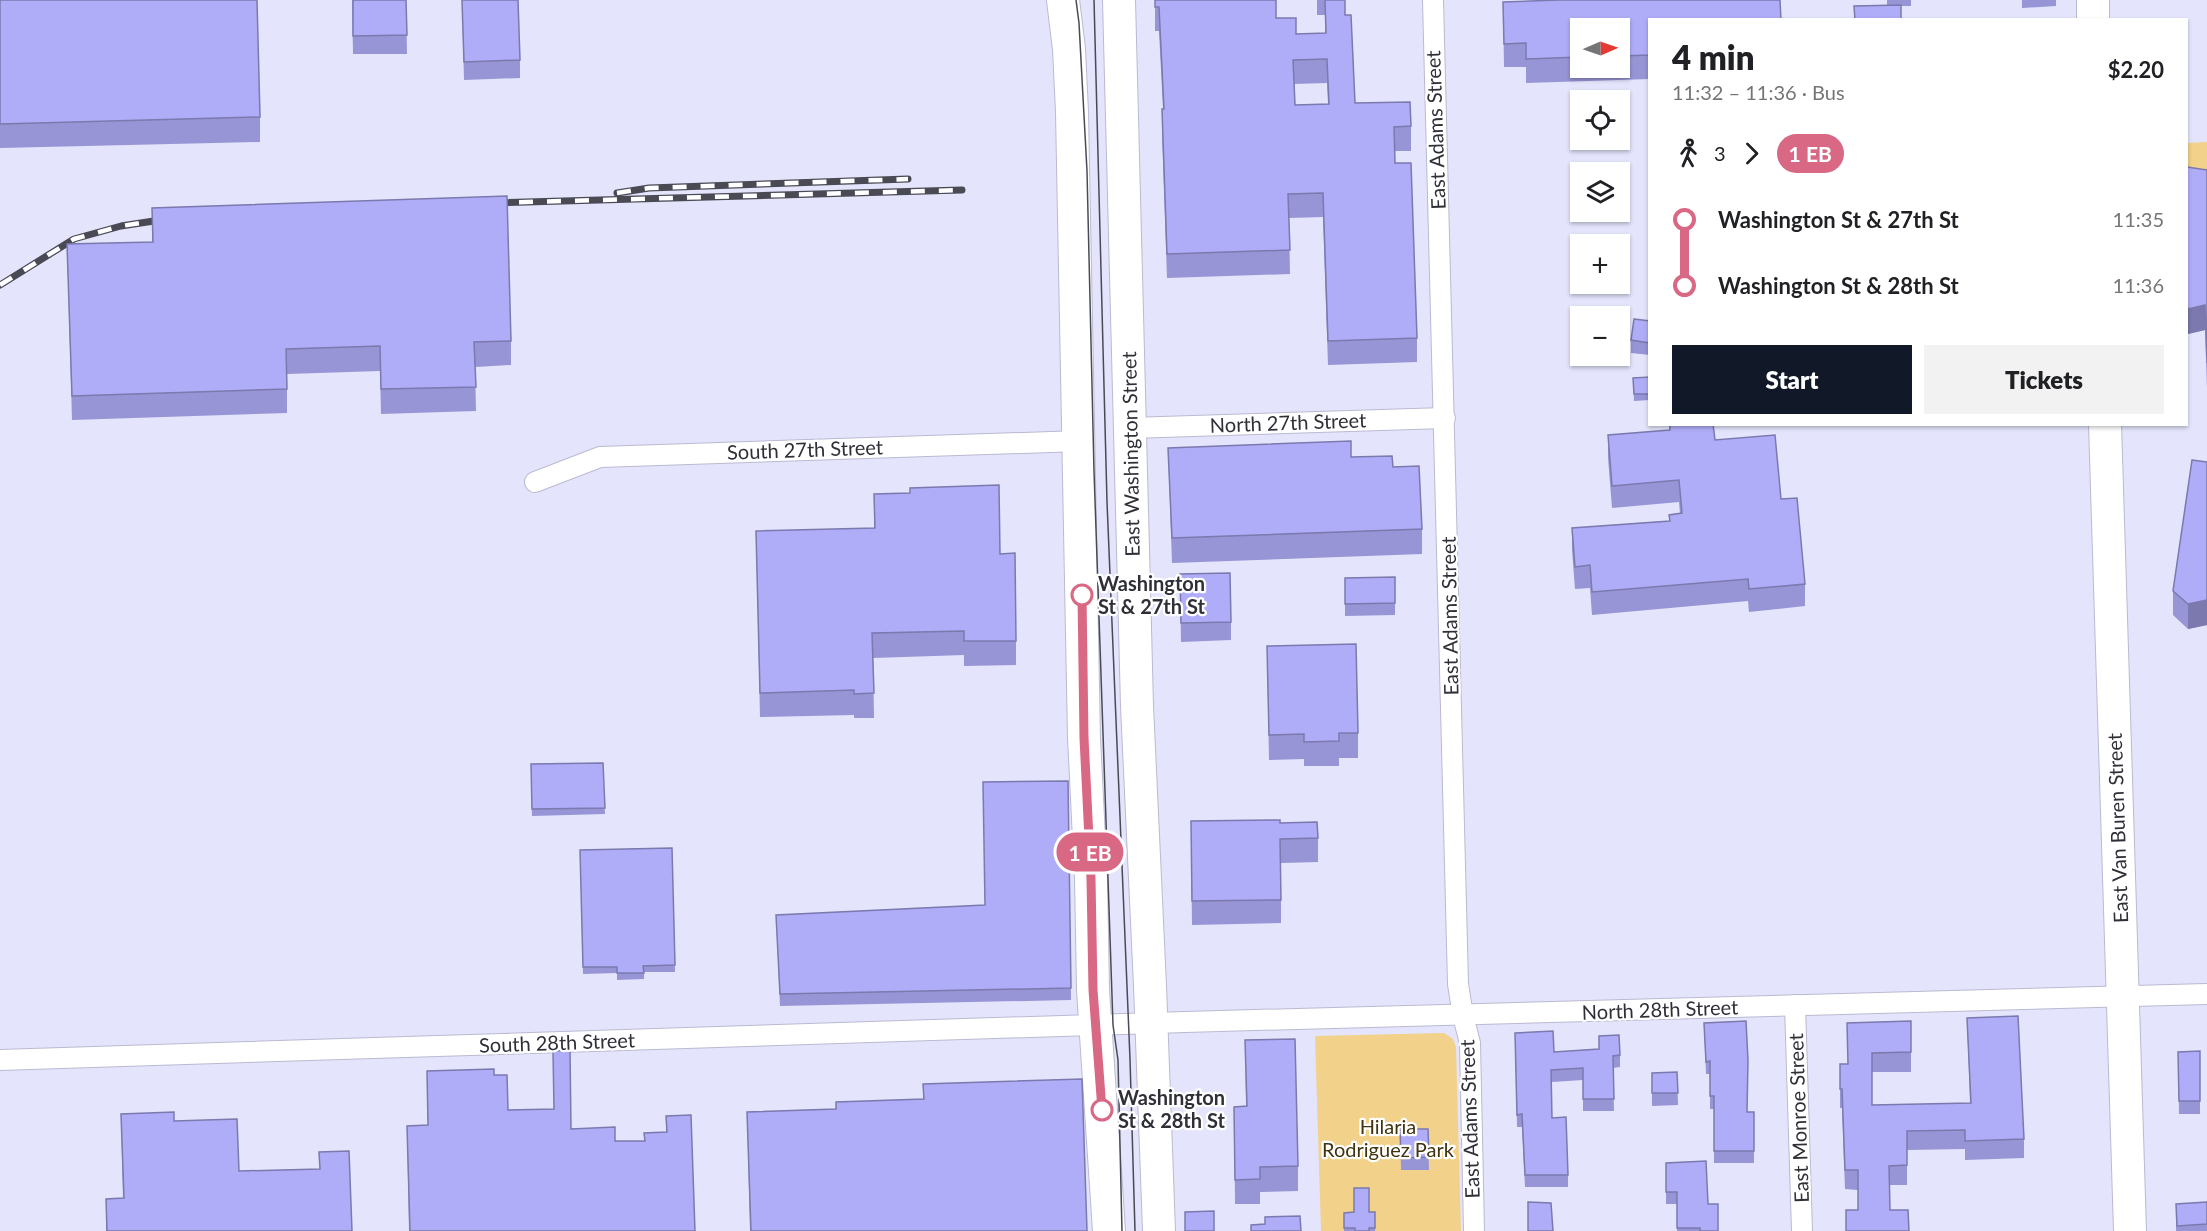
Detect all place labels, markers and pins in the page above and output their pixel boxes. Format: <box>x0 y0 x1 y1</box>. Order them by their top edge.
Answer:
place label: Washington St & 27th St <box>1098 571 1205 618</box>
marker: Washington St & 27th St <box>1071 584 1093 606</box>
place label: Washington St & 28th St <box>1118 1085 1225 1132</box>
marker: Washington St & 28th St <box>1091 1099 1113 1121</box>

